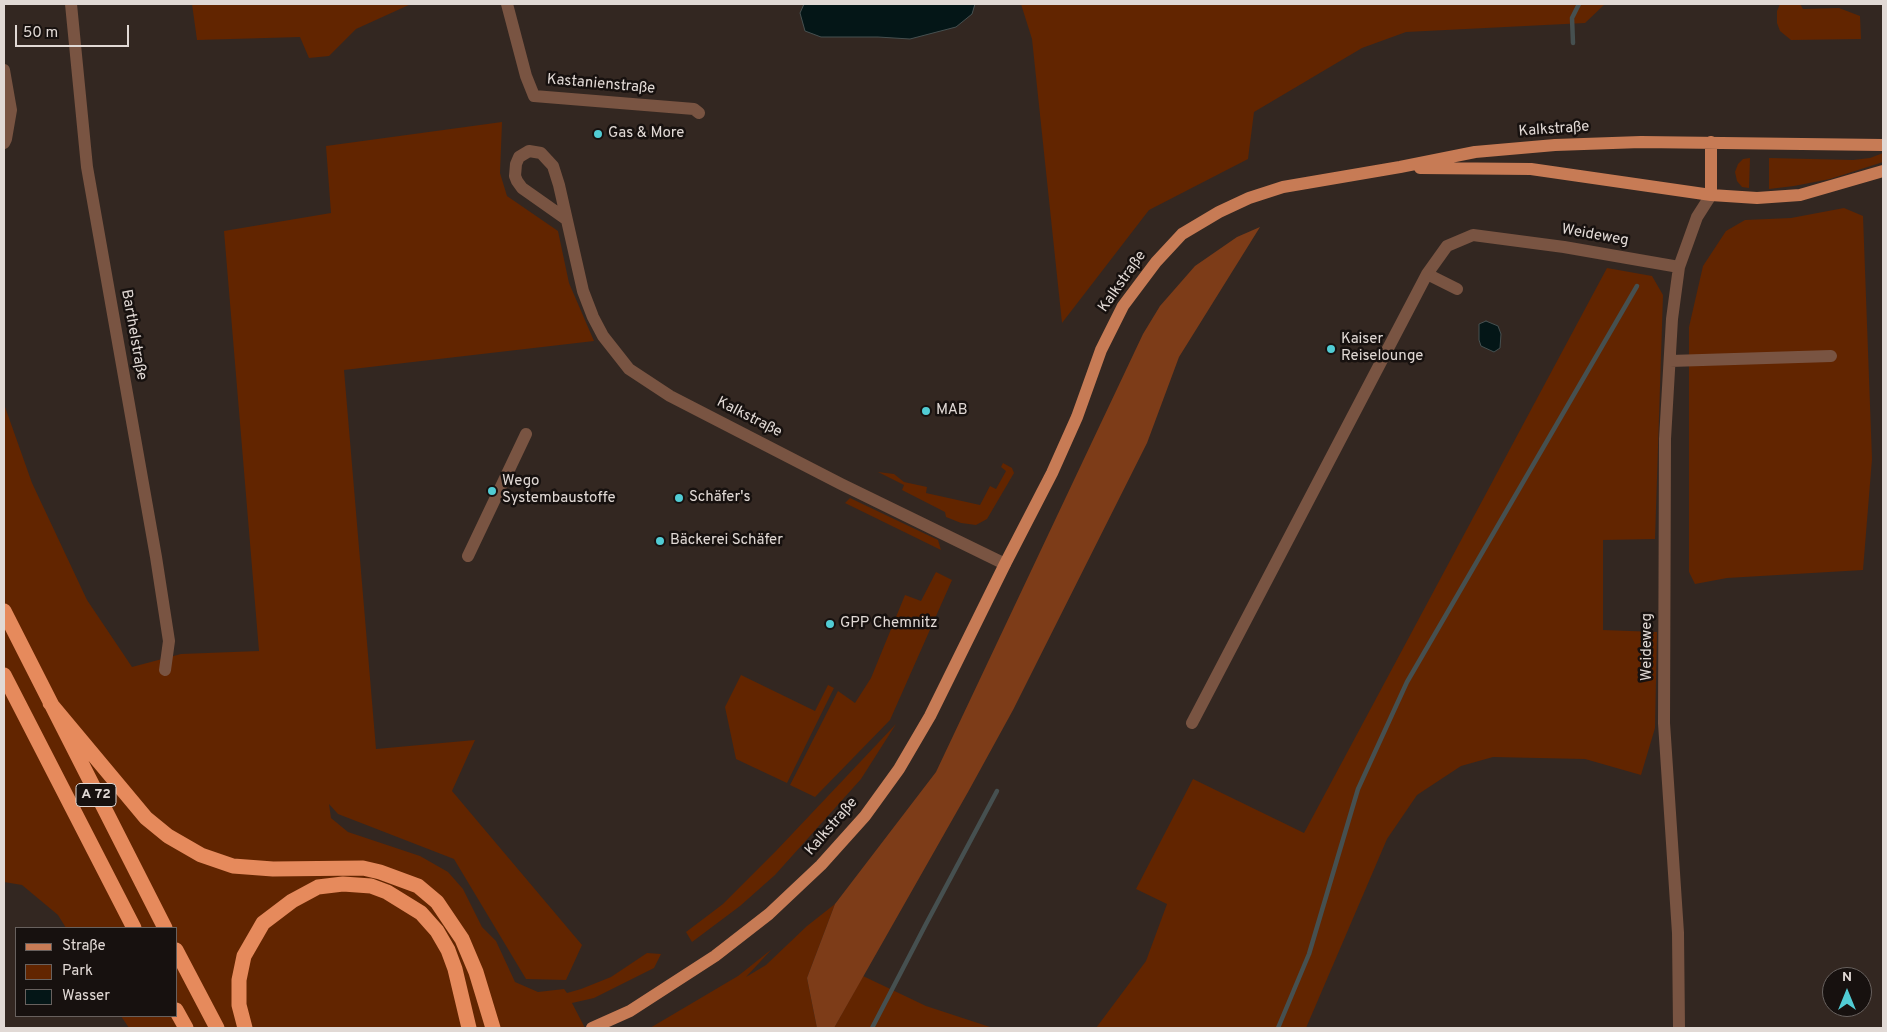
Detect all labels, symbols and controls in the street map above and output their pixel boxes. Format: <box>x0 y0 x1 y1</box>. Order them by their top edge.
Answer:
scale bar <box>18 15 131 47</box>
text: 50 m <box>23 24 58 43</box>
street label: Kastanienstraße <box>546 71 656 99</box>
street label: Kalkstraße <box>1518 119 1590 141</box>
place label: Gas & More <box>608 125 684 143</box>
marker: Gas & More <box>592 128 604 140</box>
street label: Weideweg <box>1560 221 1630 251</box>
street label: Kalkstraße <box>1095 248 1151 316</box>
street label: Barthelstraße <box>116 288 150 382</box>
place label: Kaiser Reiselounge <box>1341 331 1423 366</box>
marker: Kaiser Reiselounge <box>1325 343 1337 355</box>
street label: Kalkstraße <box>713 394 785 442</box>
place label: MAB <box>936 402 967 420</box>
marker: MAB <box>920 405 932 417</box>
place label: Wego Systembaustoffe <box>502 473 616 508</box>
marker: Wego Systembaustoffe <box>486 485 498 497</box>
place label: Schäfer's <box>689 489 750 507</box>
marker: Schäfer's <box>673 492 685 504</box>
place label: Bäckerei Schäfer <box>670 532 783 550</box>
marker: Bäckerei Schäfer <box>654 535 666 547</box>
street label: Weideweg <box>1639 613 1657 681</box>
place label: GPP Chemnitz <box>840 615 938 633</box>
marker: GPP Chemnitz <box>824 618 836 630</box>
road number: A 72 <box>76 784 116 806</box>
street label: Kalkstraße <box>802 794 862 860</box>
legend <box>15 927 178 1017</box>
text: Straße <box>62 937 106 956</box>
text: Park <box>62 962 93 981</box>
north arrow <box>1822 967 1872 1017</box>
text: N <box>1842 969 1852 986</box>
text: Wasser <box>62 987 110 1006</box>

